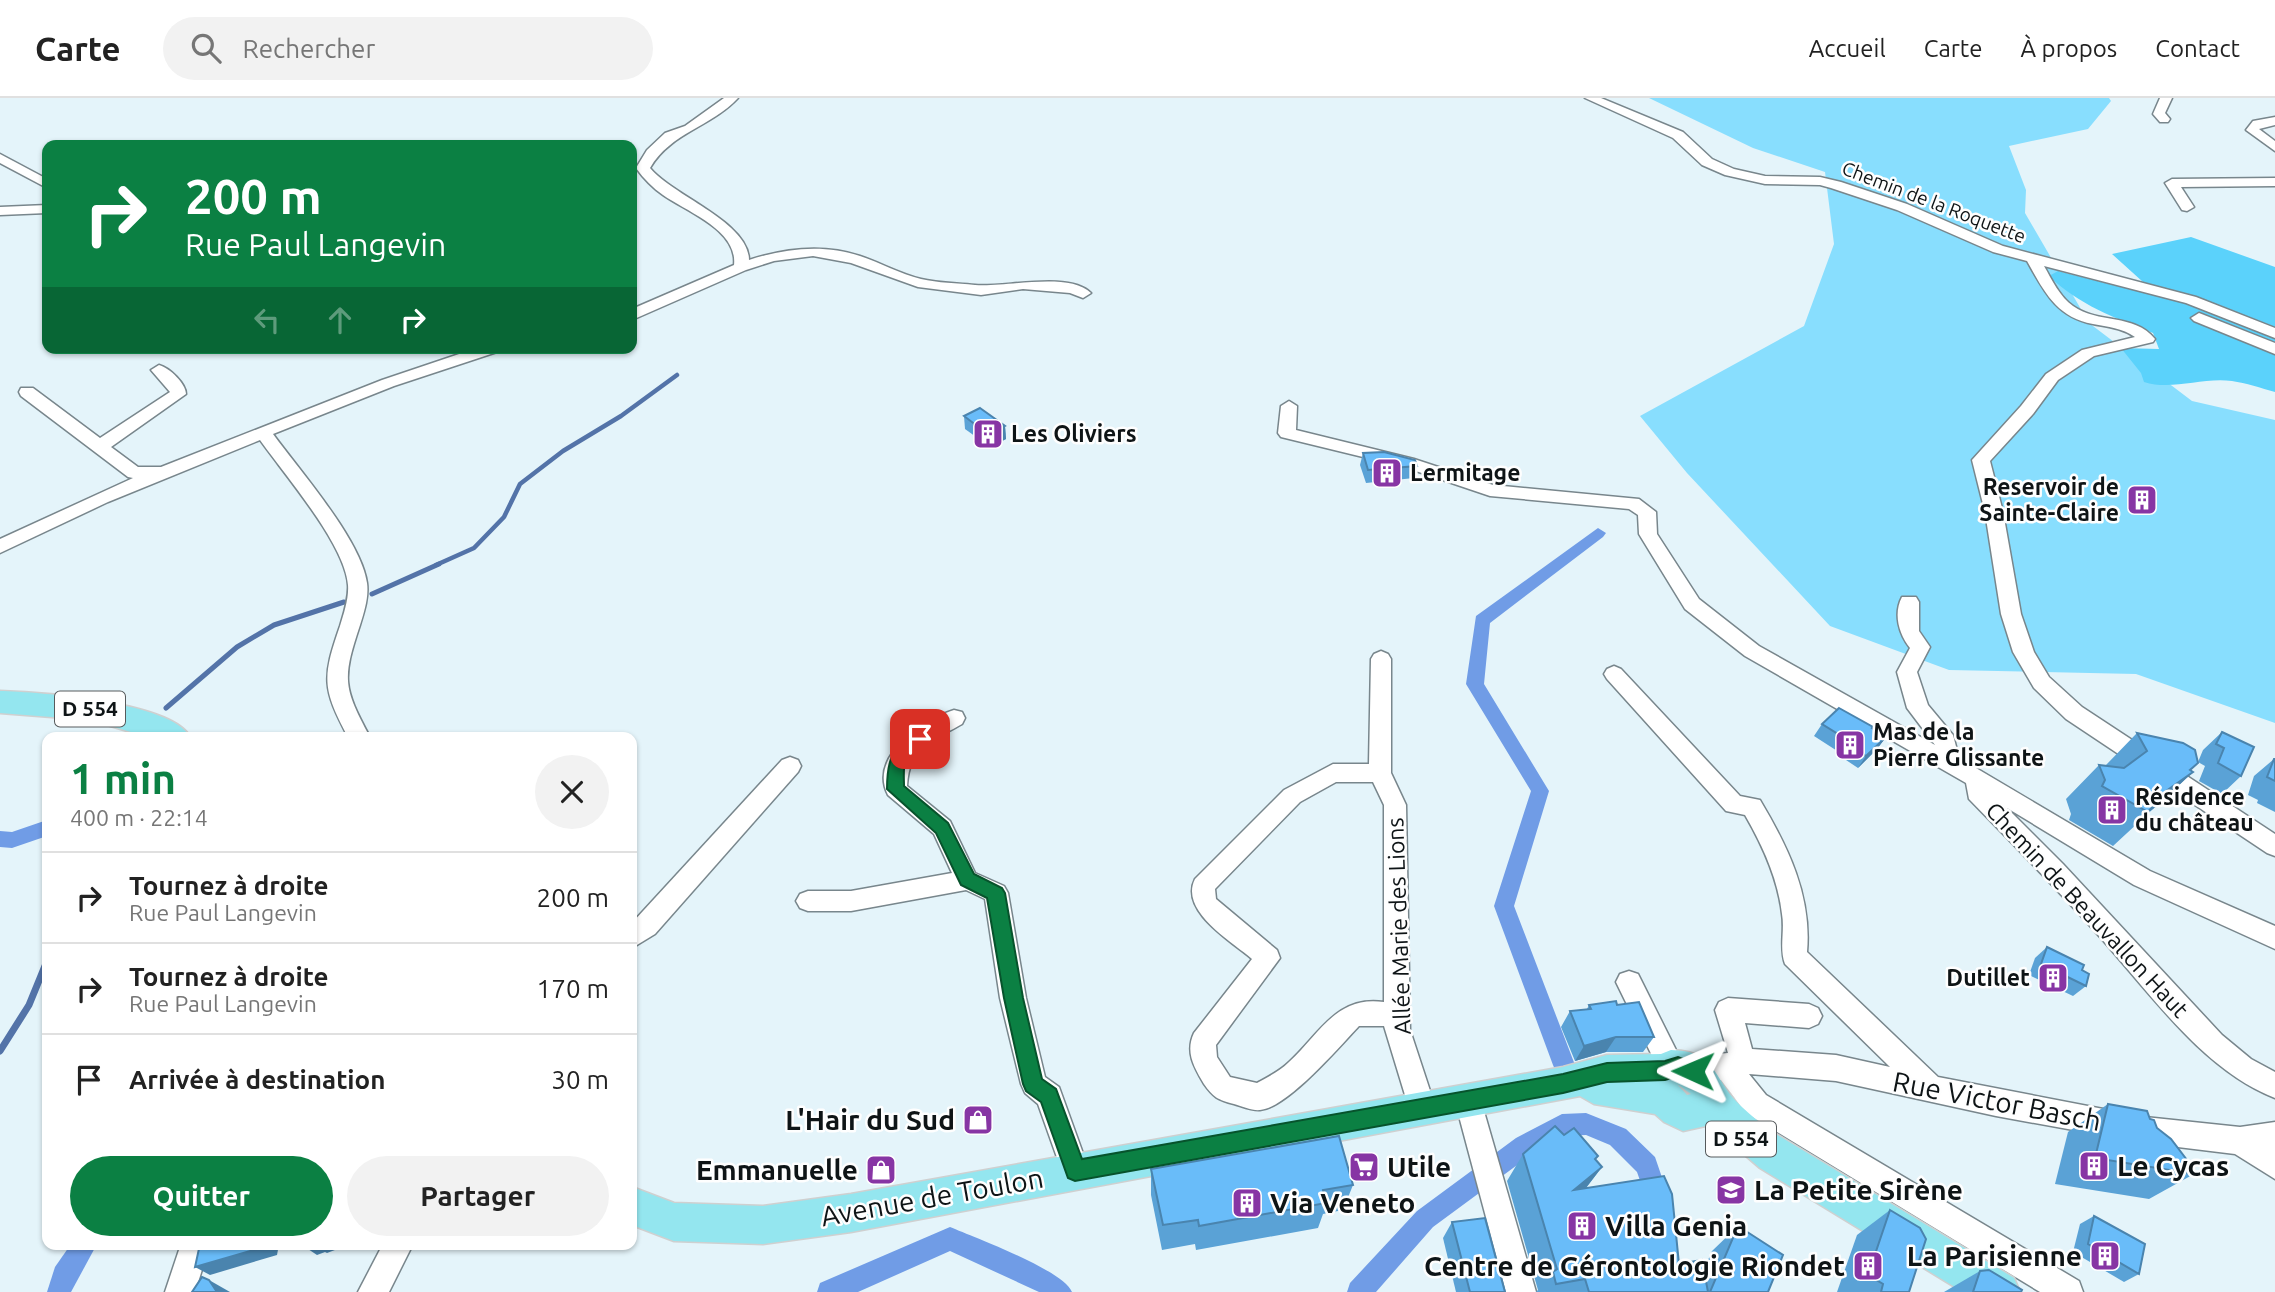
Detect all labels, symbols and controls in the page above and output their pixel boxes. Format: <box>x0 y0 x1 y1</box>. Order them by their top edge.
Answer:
search box <box>163 17 653 80</box>
icon: search <box>187 29 225 67</box>
text: Carte <box>35 30 121 67</box>
text: Rechercher <box>243 34 375 63</box>
text: Accueil <box>1809 35 1886 62</box>
text: Carte <box>1924 35 1983 62</box>
text: À propos <box>2021 35 2117 62</box>
text: Contact <box>2155 35 2240 62</box>
street label: Chemin de la Roquette <box>1839 157 2029 247</box>
icon: right <box>70 168 161 259</box>
text: 200 m <box>185 168 322 223</box>
text: Rue Paul Langevin <box>185 226 446 262</box>
icon: left <box>248 301 286 339</box>
icon: ahead <box>321 301 359 339</box>
icon: right <box>394 301 432 339</box>
building icon: Les Oliviers <box>971 417 1005 451</box>
place label: Les Oliviers <box>1011 421 1137 446</box>
building icon: Lermitage <box>1370 456 1404 490</box>
place label: Lermitage <box>1410 460 1520 485</box>
place label: Reservoir de Sainte-Claire <box>1979 474 2119 525</box>
building icon: Reservoir de Sainte-Claire <box>2125 483 2159 517</box>
road number: D 554 <box>55 692 125 726</box>
pin <box>890 709 950 769</box>
place label: Mas de la Pierre Glissante <box>1873 719 2044 770</box>
icon: arrive <box>901 720 939 758</box>
building icon: Mas de la Pierre Glissante <box>1833 728 1867 762</box>
text: 1 min <box>70 755 176 802</box>
button: close <box>535 755 609 829</box>
place label: Résidence du château <box>2135 784 2254 835</box>
building icon: Résidence du château <box>2095 793 2129 827</box>
street label: Chemin de Beauvallon Haut <box>1981 797 2193 1022</box>
text: 400 m · 22:14 <box>70 805 208 830</box>
street label: Allée Marie des Lions <box>1382 817 1415 1035</box>
text: Tournez à droite <box>129 871 328 900</box>
icon: right <box>70 879 108 917</box>
text: 200 m <box>537 883 609 912</box>
text: Rue Paul Langevin <box>129 900 317 925</box>
building icon: Dutillet <box>2036 961 2070 995</box>
text: Tournez à droite <box>129 962 328 991</box>
place label: Dutillet <box>1946 965 2030 990</box>
icon: right <box>70 970 108 1008</box>
text: 170 m <box>537 974 609 1003</box>
text: Rue Paul Langevin <box>129 991 317 1016</box>
position arrow <box>1656 1034 1730 1108</box>
icon: arrive <box>70 1061 108 1099</box>
text: Arrivée à destination <box>129 1065 385 1094</box>
text: 30 m <box>551 1065 609 1094</box>
street label: Rue Victor Basch <box>1890 1065 2104 1136</box>
shop icon: L'Hair du Sud <box>961 1103 995 1137</box>
place label: L'Hair du Sud <box>785 1104 955 1135</box>
road number: D 554 <box>1706 1122 1776 1156</box>
building icon: Le Cycas <box>2077 1149 2111 1183</box>
supermarket icon: Utile <box>1347 1150 1381 1184</box>
place label: Le Cycas <box>2117 1150 2229 1181</box>
place label: Utile <box>1387 1151 1451 1182</box>
shop icon: Emmanuelle <box>864 1153 898 1187</box>
place label: Emmanuelle <box>696 1154 858 1185</box>
button: Quitter <box>70 1156 333 1236</box>
button: Partager <box>347 1156 609 1236</box>
street label: Avenue de Toulon <box>818 1162 1046 1231</box>
school or university icon: La Petite Sirène <box>1714 1173 1748 1207</box>
place label: La Petite Sirène <box>1754 1174 1963 1205</box>
building icon: Via Veneto <box>1230 1186 1264 1220</box>
place label: Via Veneto <box>1270 1187 1415 1218</box>
building icon: Villa Genia <box>1565 1209 1599 1243</box>
place label: Villa Genia <box>1605 1210 1747 1241</box>
building icon: La Parisienne <box>2088 1239 2122 1273</box>
place label: La Parisienne <box>1907 1240 2082 1271</box>
building icon: Centre de Gérontologie Riondet <box>1851 1249 1885 1283</box>
place label: Centre de Gérontologie Riondet <box>1424 1250 1845 1281</box>

